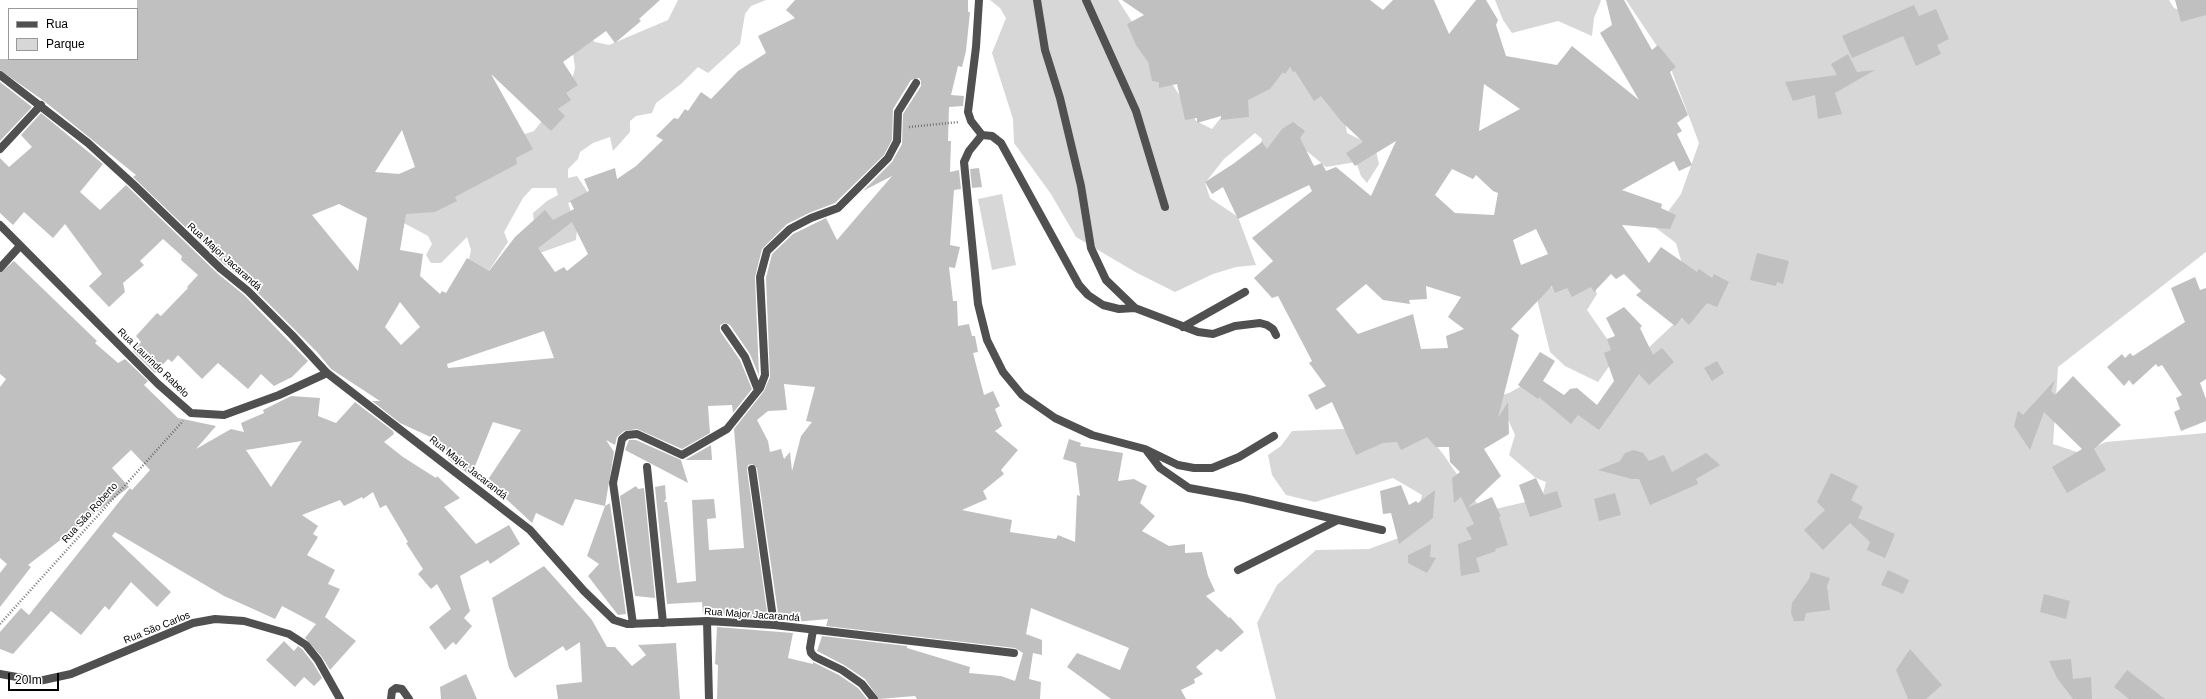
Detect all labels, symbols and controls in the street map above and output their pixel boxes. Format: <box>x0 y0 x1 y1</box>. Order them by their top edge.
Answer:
legend <box>8 8 138 60</box>
text: Rua <box>46 17 68 31</box>
text: Parque <box>46 37 85 51</box>
street label: Rua Major Jacarandá <box>184 221 264 293</box>
street label: Rua Laurindo Rabelo <box>115 326 191 400</box>
street label: Rua Major Jacarandá <box>427 434 509 502</box>
street label: Rua São Roberto <box>60 480 120 546</box>
street label: Rua Major Jacarandá <box>704 606 800 624</box>
street label: Rua São Carlos <box>122 609 192 647</box>
scale bar <box>10 665 61 691</box>
text: 20 m <box>15 673 42 687</box>

